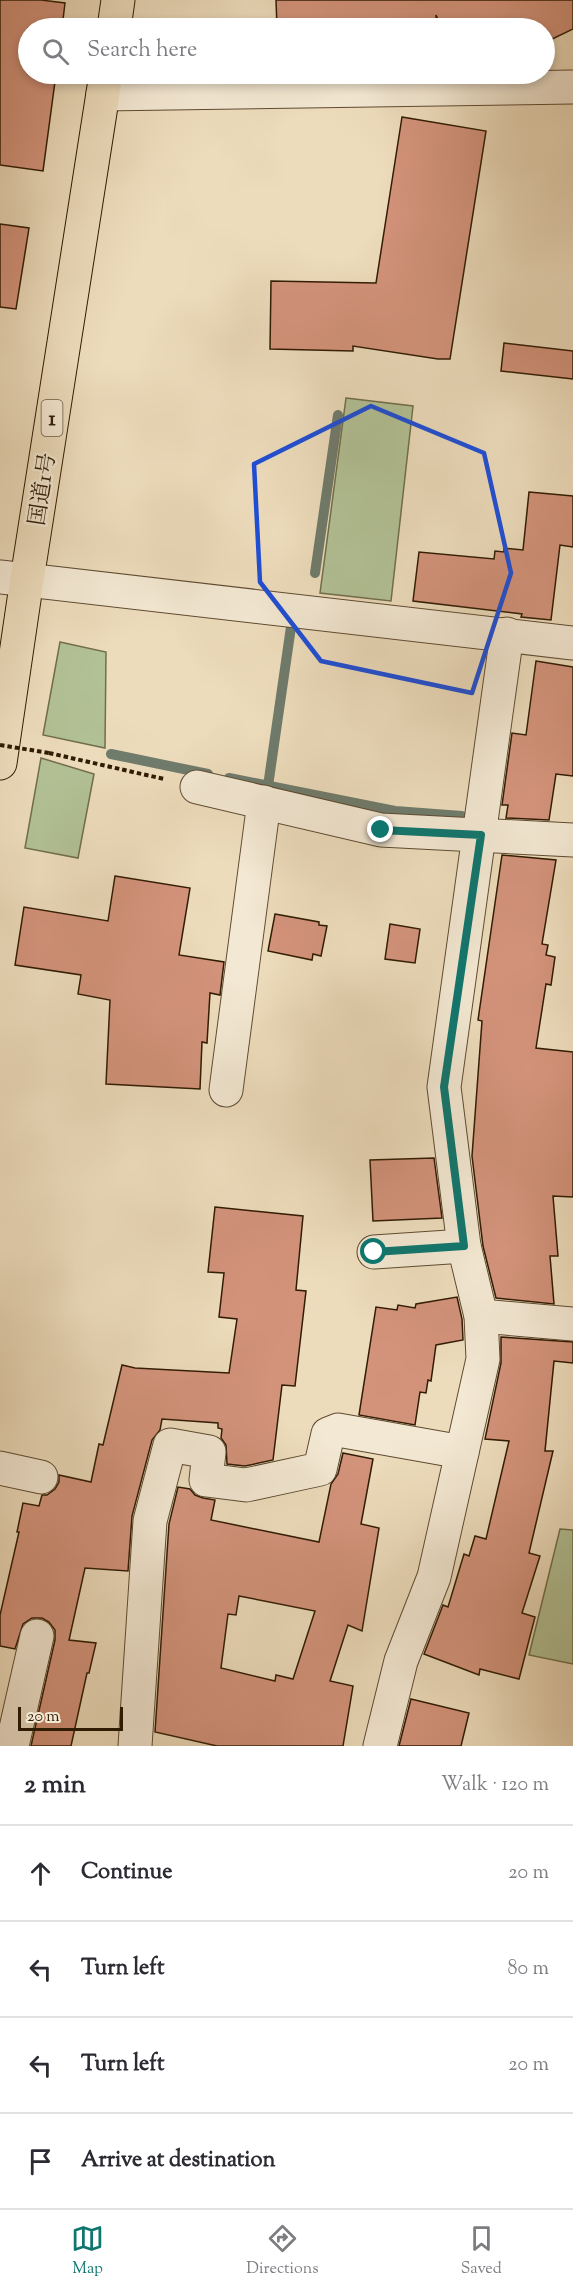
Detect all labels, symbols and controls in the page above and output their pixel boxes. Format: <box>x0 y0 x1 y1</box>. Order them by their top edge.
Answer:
search box <box>18 18 555 84</box>
icon: search <box>39 35 72 68</box>
text: Search here <box>87 35 197 67</box>
road number: 1 <box>42 400 62 436</box>
street label: 国道1号 <box>22 451 66 528</box>
route end <box>367 816 393 842</box>
route start <box>360 1238 386 1264</box>
scale bar <box>18 1704 123 1732</box>
text: 20 m <box>27 1706 60 1729</box>
text: 2 min <box>24 1767 86 1804</box>
text: Walk · 120 m <box>441 1771 549 1800</box>
icon: ahead <box>24 1857 57 1890</box>
text: Continue <box>81 1857 172 1889</box>
text: 20 m <box>508 1859 549 1888</box>
icon: left <box>24 1953 57 1986</box>
text: Turn left <box>81 1953 164 1985</box>
text: 80 m <box>508 1955 549 1984</box>
icon: left <box>24 2049 57 2082</box>
text: Turn left <box>81 2049 164 2081</box>
text: 20 m <box>508 2051 549 2080</box>
icon: arrive <box>24 2145 57 2178</box>
text: Arrive at destination <box>81 2145 276 2177</box>
tab: Map <box>71 2222 104 2281</box>
tab: Directions <box>246 2222 319 2281</box>
tab: Saved <box>461 2222 502 2281</box>

